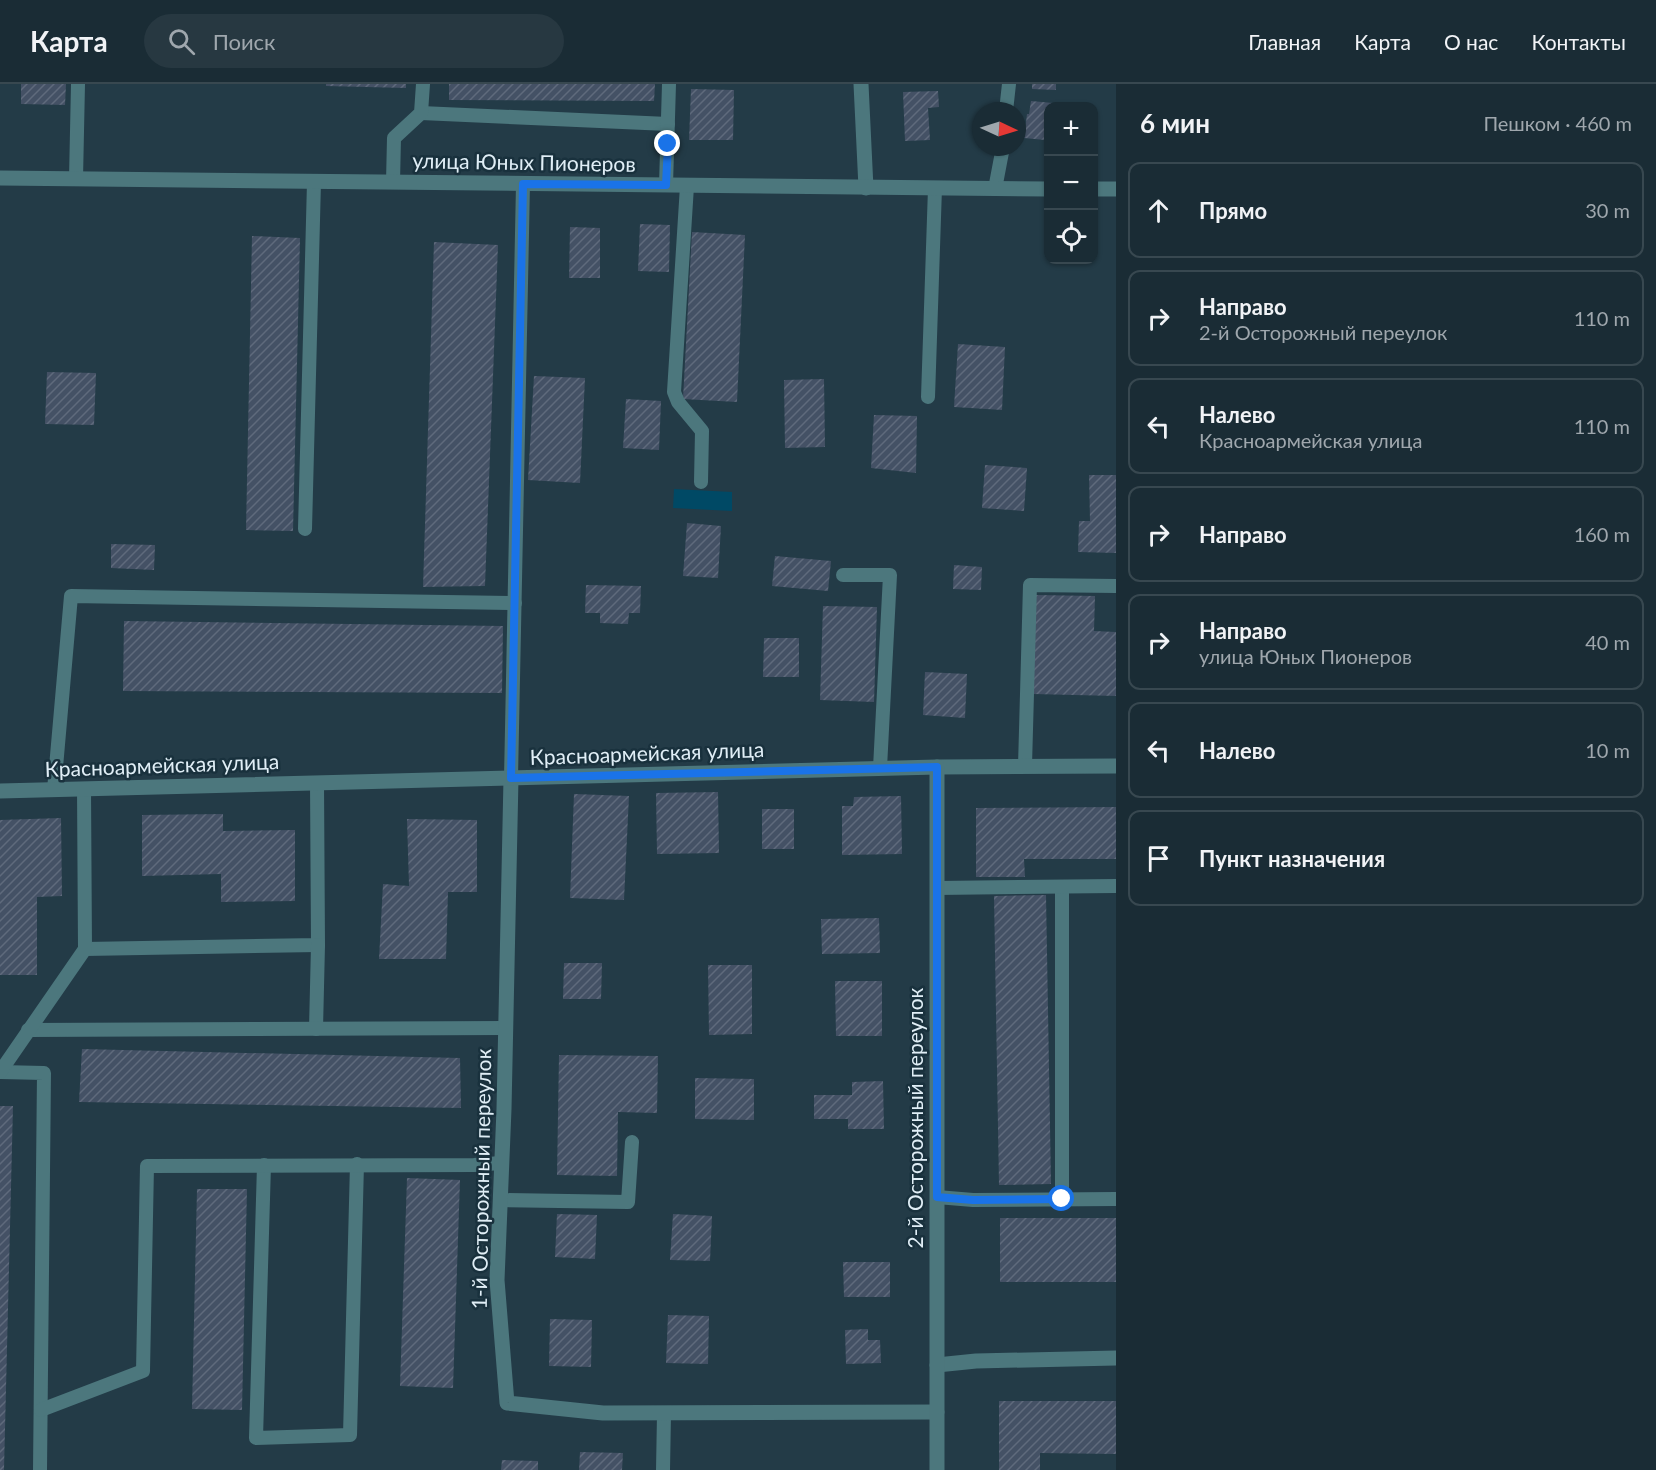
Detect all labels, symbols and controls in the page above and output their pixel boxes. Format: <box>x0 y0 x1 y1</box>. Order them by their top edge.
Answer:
search box <box>144 14 564 68</box>
text: Карта <box>30 24 108 58</box>
icon: search <box>165 25 198 58</box>
text: Поиск <box>213 28 276 55</box>
text: Главная <box>1248 29 1321 54</box>
text: Карта <box>1354 29 1411 54</box>
text: О нас <box>1444 29 1498 54</box>
text: Контакты <box>1531 29 1626 54</box>
north arrow <box>972 102 1026 156</box>
map controls <box>1044 102 1098 264</box>
button: + <box>1044 102 1098 156</box>
text: 6 мин <box>1140 107 1210 139</box>
text: Пешком · 460 m <box>1483 111 1632 135</box>
route end <box>654 130 680 156</box>
street label: улица Юных Пионеров <box>412 147 636 176</box>
button: − <box>1044 156 1098 210</box>
icon: ahead <box>1142 194 1175 227</box>
text: Прямо <box>1199 197 1267 224</box>
text: 30 m <box>1585 198 1630 222</box>
button: locate <box>1044 210 1098 264</box>
text: Направо <box>1199 293 1287 320</box>
icon: right <box>1142 302 1175 335</box>
text: 110 m <box>1574 306 1630 330</box>
text: 2-й Осторожный переулок <box>1199 320 1447 344</box>
text: Налево <box>1199 401 1275 428</box>
icon: left <box>1142 410 1175 443</box>
text: 110 m <box>1574 414 1630 438</box>
text: Красноармейская улица <box>1199 428 1422 452</box>
icon: right <box>1142 518 1175 551</box>
text: Направо <box>1199 521 1287 548</box>
text: 160 m <box>1574 522 1630 546</box>
text: Направо <box>1199 617 1287 644</box>
icon: right <box>1142 626 1175 659</box>
text: 40 m <box>1585 630 1630 654</box>
text: улица Юных Пионеров <box>1199 644 1412 668</box>
icon: left <box>1142 734 1175 767</box>
street label: Красноармейская улица <box>529 736 765 769</box>
text: Налево <box>1199 737 1275 764</box>
text: 10 m <box>1585 738 1630 762</box>
street label: Красноармейская улица <box>44 748 280 781</box>
icon: arrive <box>1142 842 1175 875</box>
text: Пункт назначения <box>1199 845 1385 872</box>
street label: 2-й Осторожный переулок <box>902 987 927 1248</box>
street label: 1-й Осторожный переулок <box>466 1048 495 1310</box>
route start <box>1048 1185 1074 1211</box>

